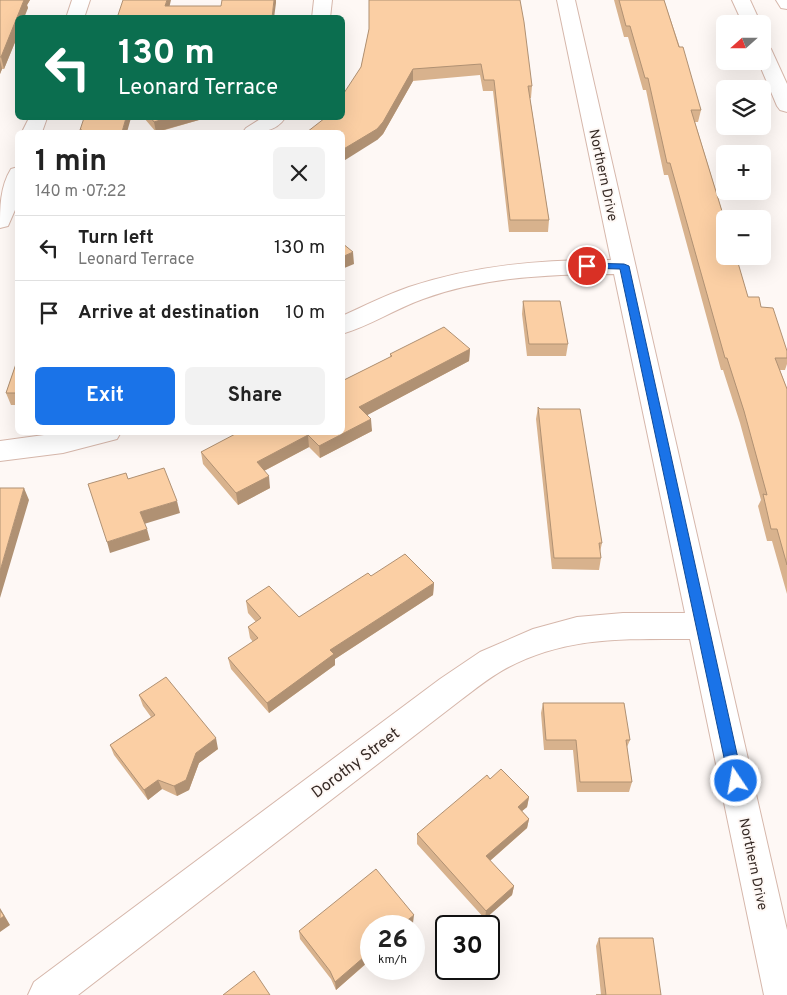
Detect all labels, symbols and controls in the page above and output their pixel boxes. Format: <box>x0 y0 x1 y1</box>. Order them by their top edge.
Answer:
north arrow <box>716 15 771 70</box>
map controls <box>716 15 771 265</box>
text: 130 m <box>118 32 215 76</box>
icon: left <box>35 35 100 100</box>
text: Leonard Terrace <box>118 75 278 102</box>
button: layers <box>716 80 771 135</box>
street label: Northern Drive <box>584 128 621 223</box>
text: 1 min <box>35 144 107 181</box>
button: + <box>716 145 771 200</box>
button: close <box>273 147 325 199</box>
text: 140 m · 07:22 <box>35 182 126 202</box>
button: − <box>716 210 771 265</box>
text: Turn left <box>78 226 154 250</box>
icon: left <box>35 234 63 262</box>
text: 130 m <box>274 236 325 260</box>
pin <box>566 245 608 287</box>
text: Leonard Terrace <box>78 250 194 270</box>
icon: arrive <box>573 252 601 280</box>
icon: arrive <box>35 299 63 327</box>
text: Arrive at destination <box>78 301 259 325</box>
text: 10 m <box>285 301 325 325</box>
button: Exit <box>35 367 175 425</box>
button: Share <box>185 367 325 425</box>
street label: Dorothy Street <box>308 724 404 803</box>
position arrow <box>709 754 761 806</box>
street label: Northern Drive <box>734 817 771 912</box>
speed limit sign: 30 <box>435 915 500 980</box>
text: 26 <box>377 925 408 957</box>
text: km/h <box>378 952 407 968</box>

